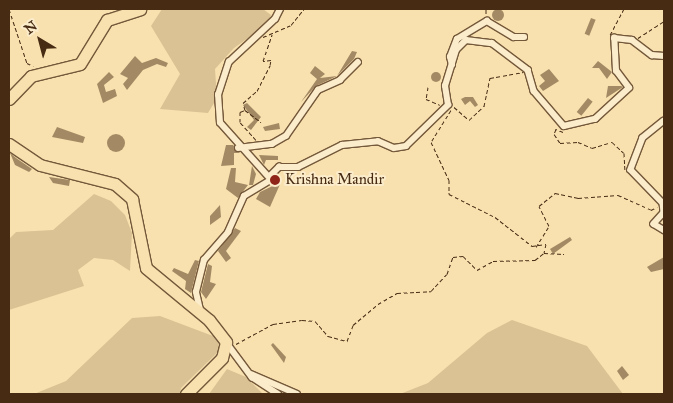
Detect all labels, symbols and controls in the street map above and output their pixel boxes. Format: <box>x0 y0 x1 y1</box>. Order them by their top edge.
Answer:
north arrow <box>15 15 65 65</box>
text: N <box>21 17 41 38</box>
place label: Krishna Mandir <box>285 171 384 189</box>
marker: Krishna Mandir <box>269 174 281 186</box>

